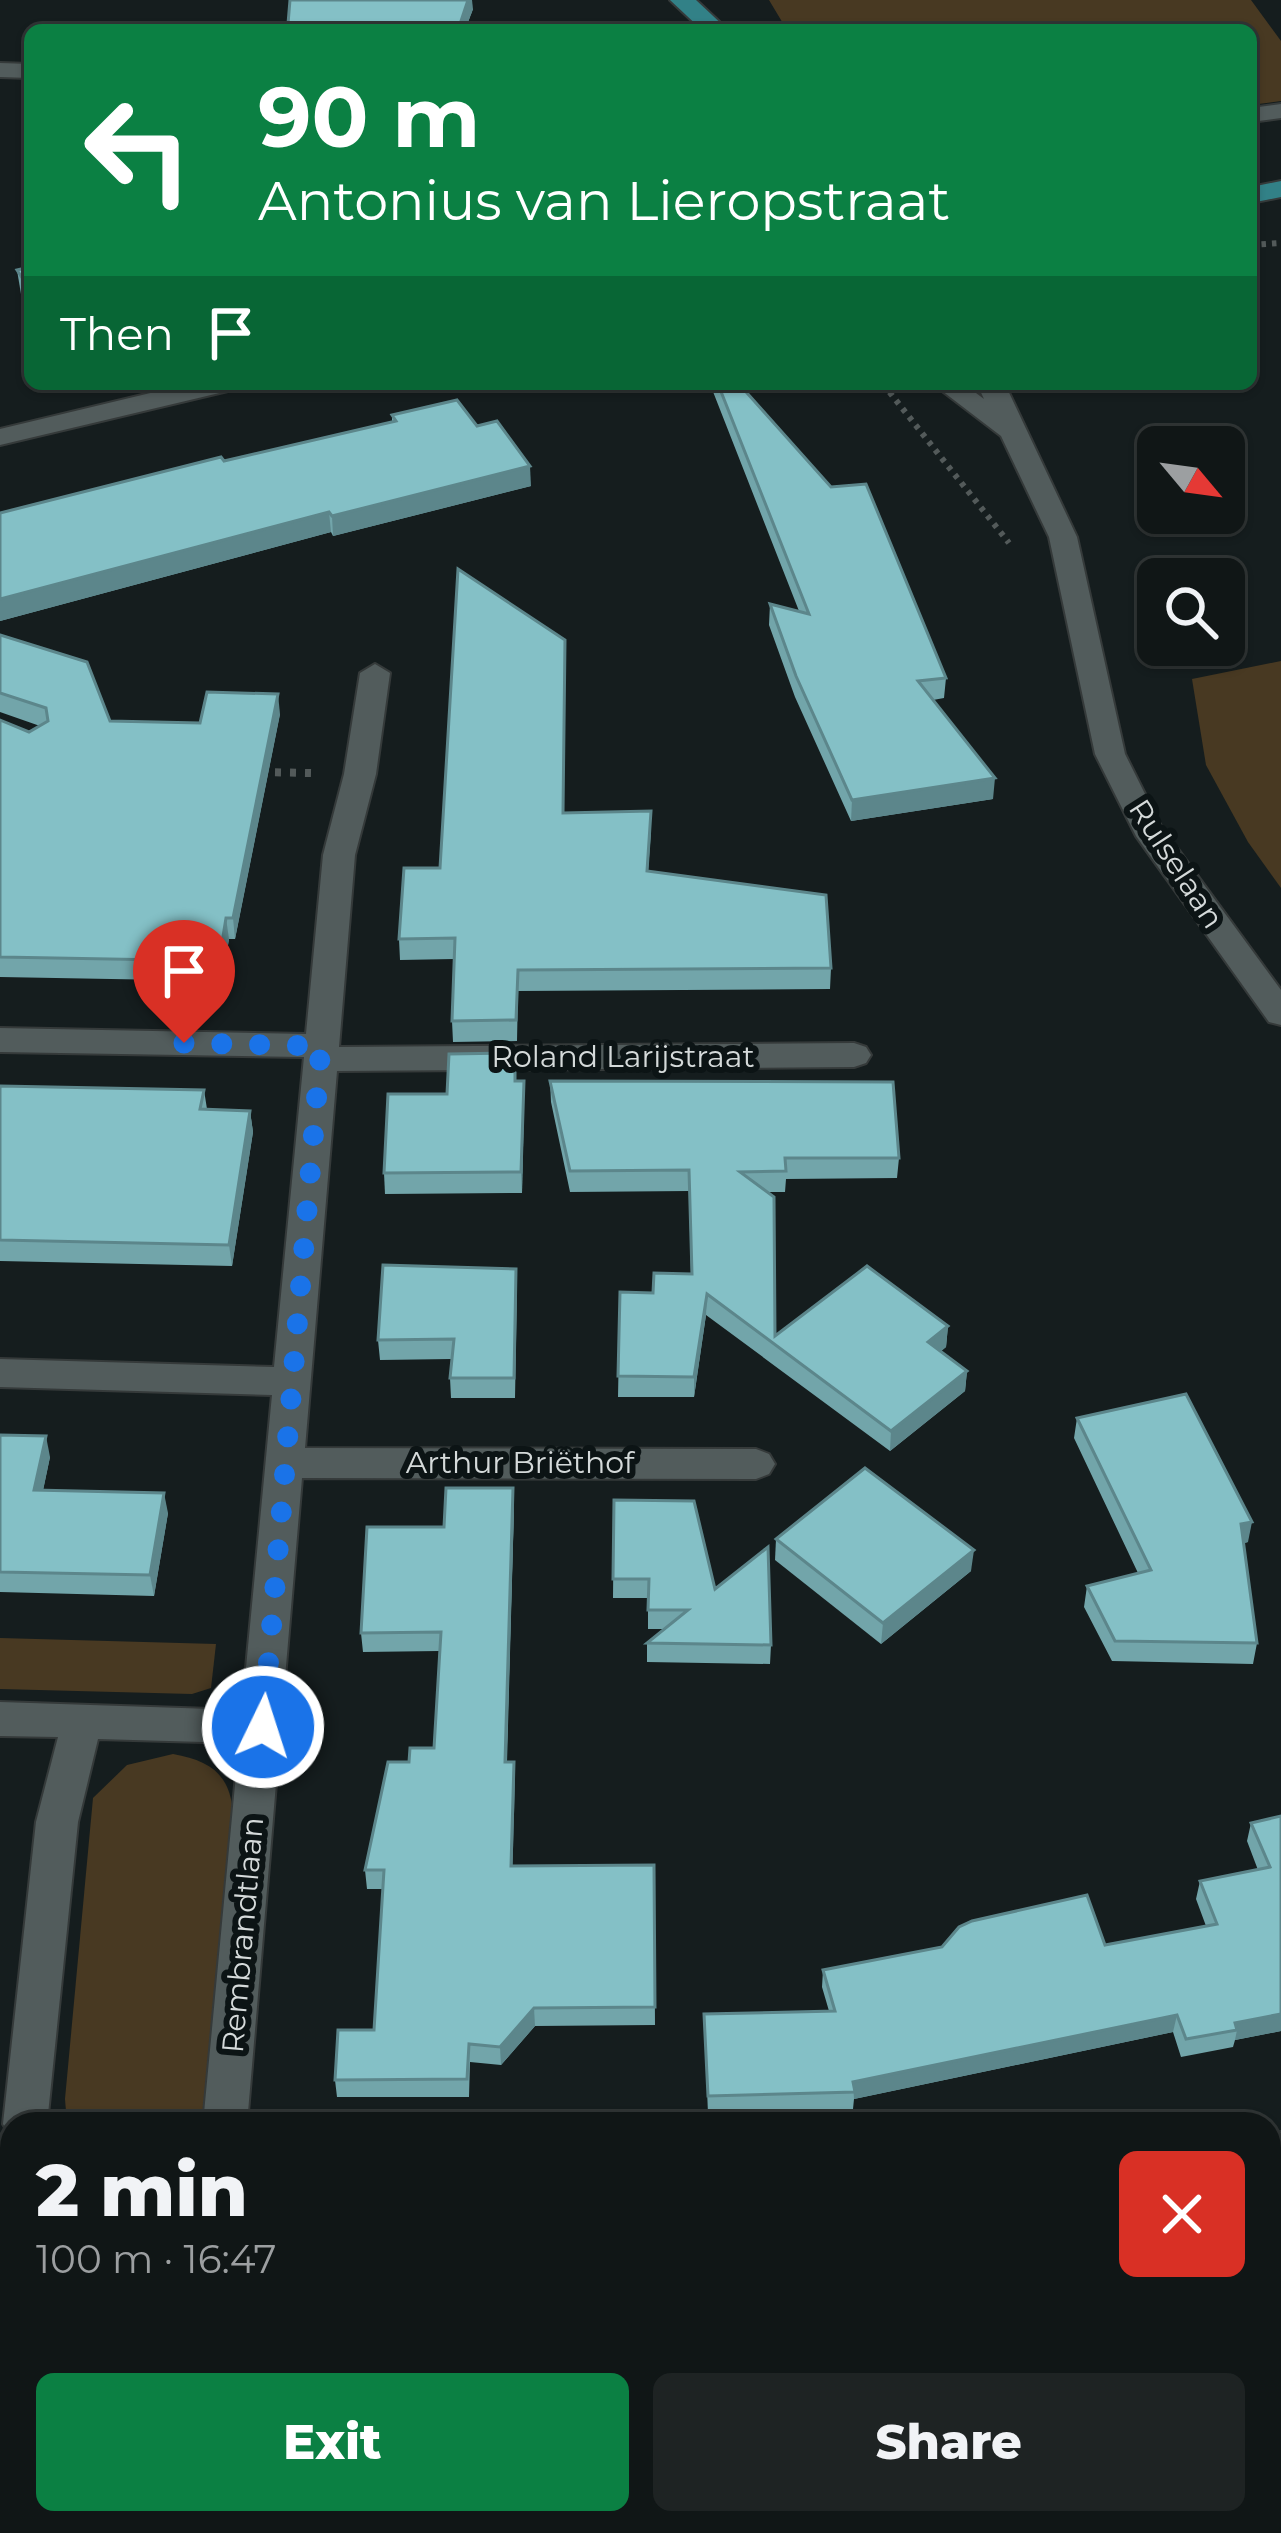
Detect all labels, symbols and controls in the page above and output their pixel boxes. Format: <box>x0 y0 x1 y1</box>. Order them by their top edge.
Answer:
text: 90 m <box>258 66 480 168</box>
icon: left <box>60 72 216 228</box>
text: Antonius van Lieropstraat <box>258 168 950 234</box>
icon: arrive <box>198 300 264 366</box>
text: Then <box>60 306 174 361</box>
north arrow <box>1137 426 1245 534</box>
map controls <box>1137 426 1245 666</box>
button: search <box>1137 558 1245 666</box>
street label: Rulselaan <box>1121 792 1232 935</box>
pin <box>133 920 235 1043</box>
icon: arrive <box>151 938 217 1004</box>
street label: Roland Larijstraat <box>491 1038 755 1075</box>
street label: Arthur Briëthof <box>406 1444 636 1481</box>
position arrow <box>200 1664 326 1790</box>
street label: Rembrandtlaan <box>214 1815 271 2055</box>
text: 2 min <box>36 2146 248 2234</box>
button: close <box>1119 2151 1245 2277</box>
text: 100 m · 16:47 <box>36 2235 276 2283</box>
button: Exit <box>36 2373 629 2511</box>
button: Share <box>653 2373 1245 2511</box>

